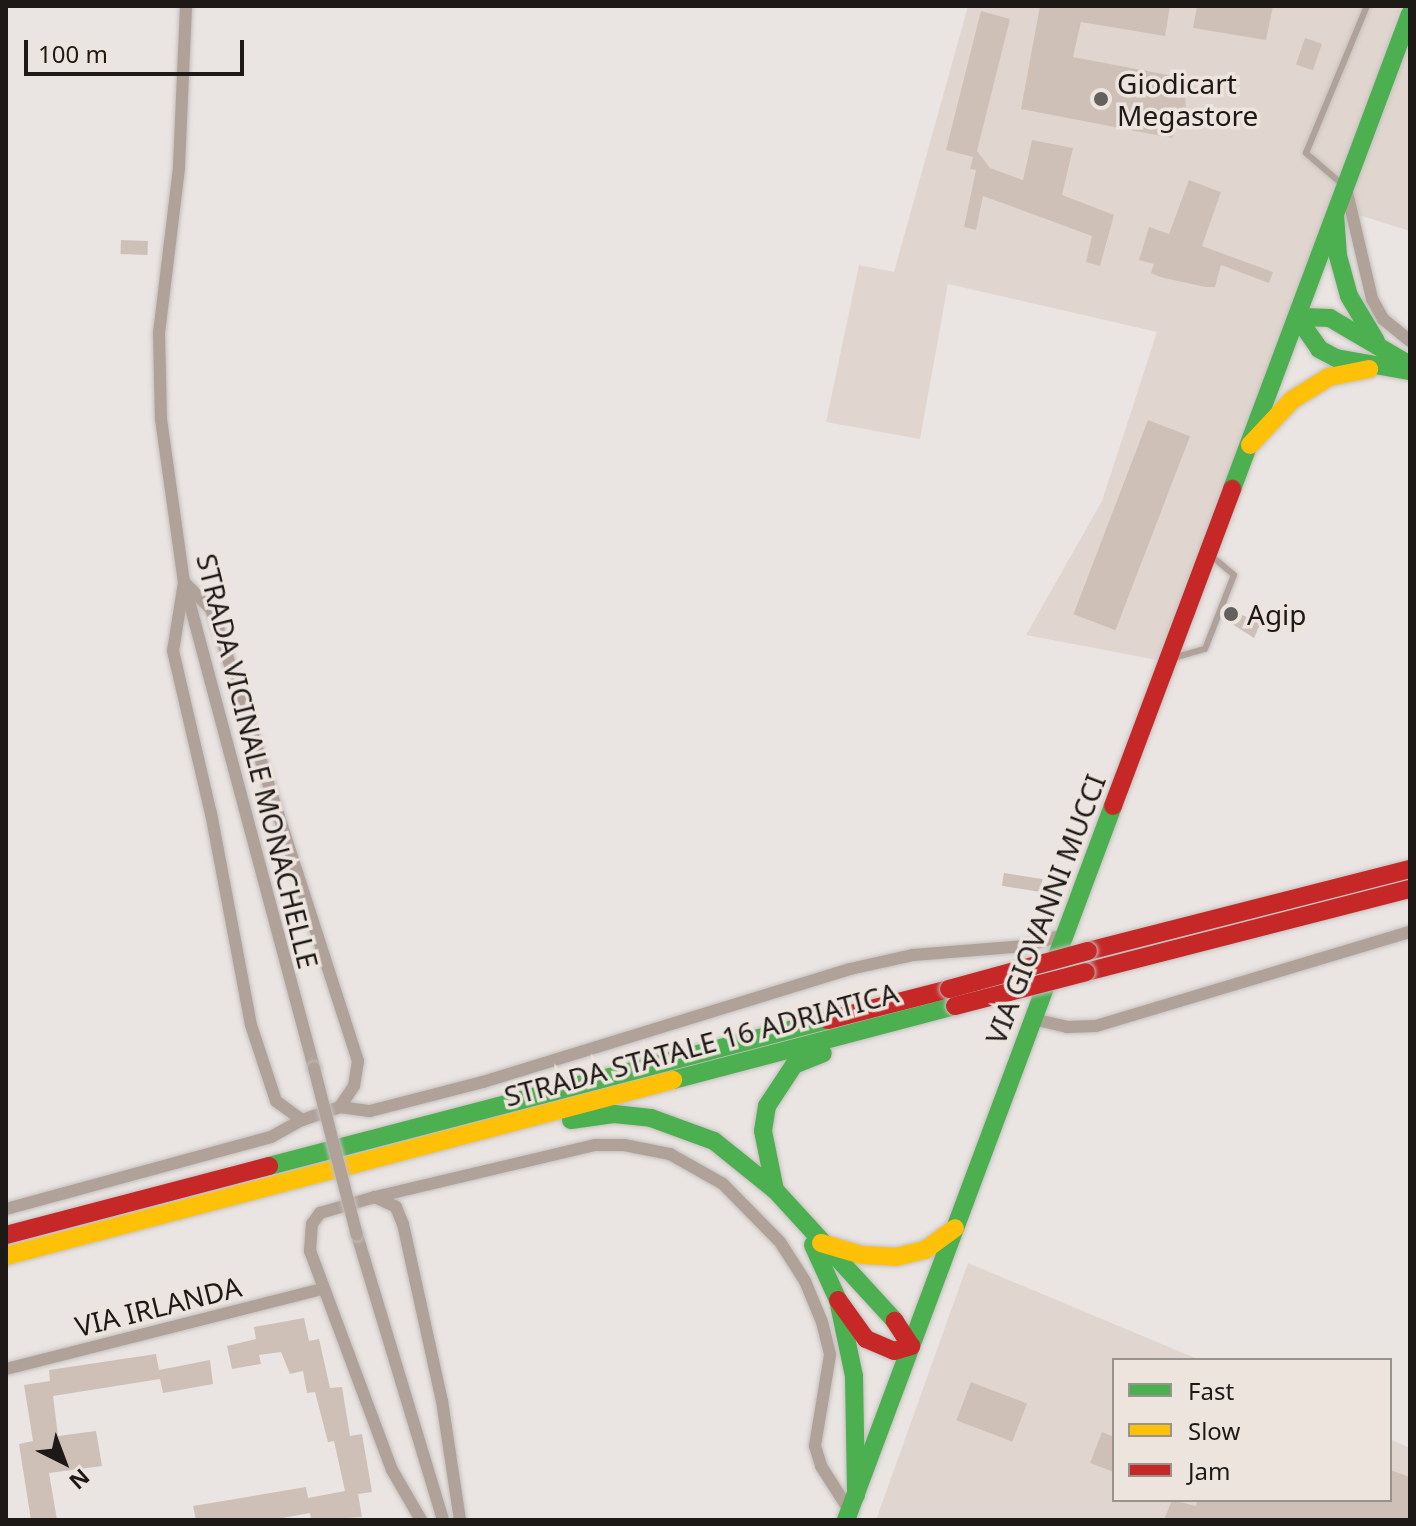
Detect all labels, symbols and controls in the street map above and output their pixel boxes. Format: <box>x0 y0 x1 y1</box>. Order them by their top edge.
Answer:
scale bar <box>28 24 248 74</box>
text: 100 m <box>38 37 108 70</box>
place label: Giodicart Megastore <box>1117 66 1258 132</box>
marker: Giodicart Megastore <box>1092 90 1110 108</box>
street label: STRADA VICINALE MONACHELLE <box>190 550 326 972</box>
place label: Agip <box>1247 597 1307 631</box>
marker: Agip <box>1222 605 1240 623</box>
street label: VIA GIOVANNI MUCCI <box>978 769 1112 1049</box>
street label: STRADA STATALE 16 ADRIATICA <box>500 975 902 1113</box>
street label: VIA IRLANDA <box>71 1269 245 1343</box>
legend <box>1112 1358 1392 1502</box>
text: Fast <box>1188 1374 1234 1407</box>
text: Slow <box>1188 1414 1240 1447</box>
north arrow <box>24 1422 104 1502</box>
text: Jam <box>1188 1454 1230 1487</box>
text: N <box>63 1463 97 1497</box>

